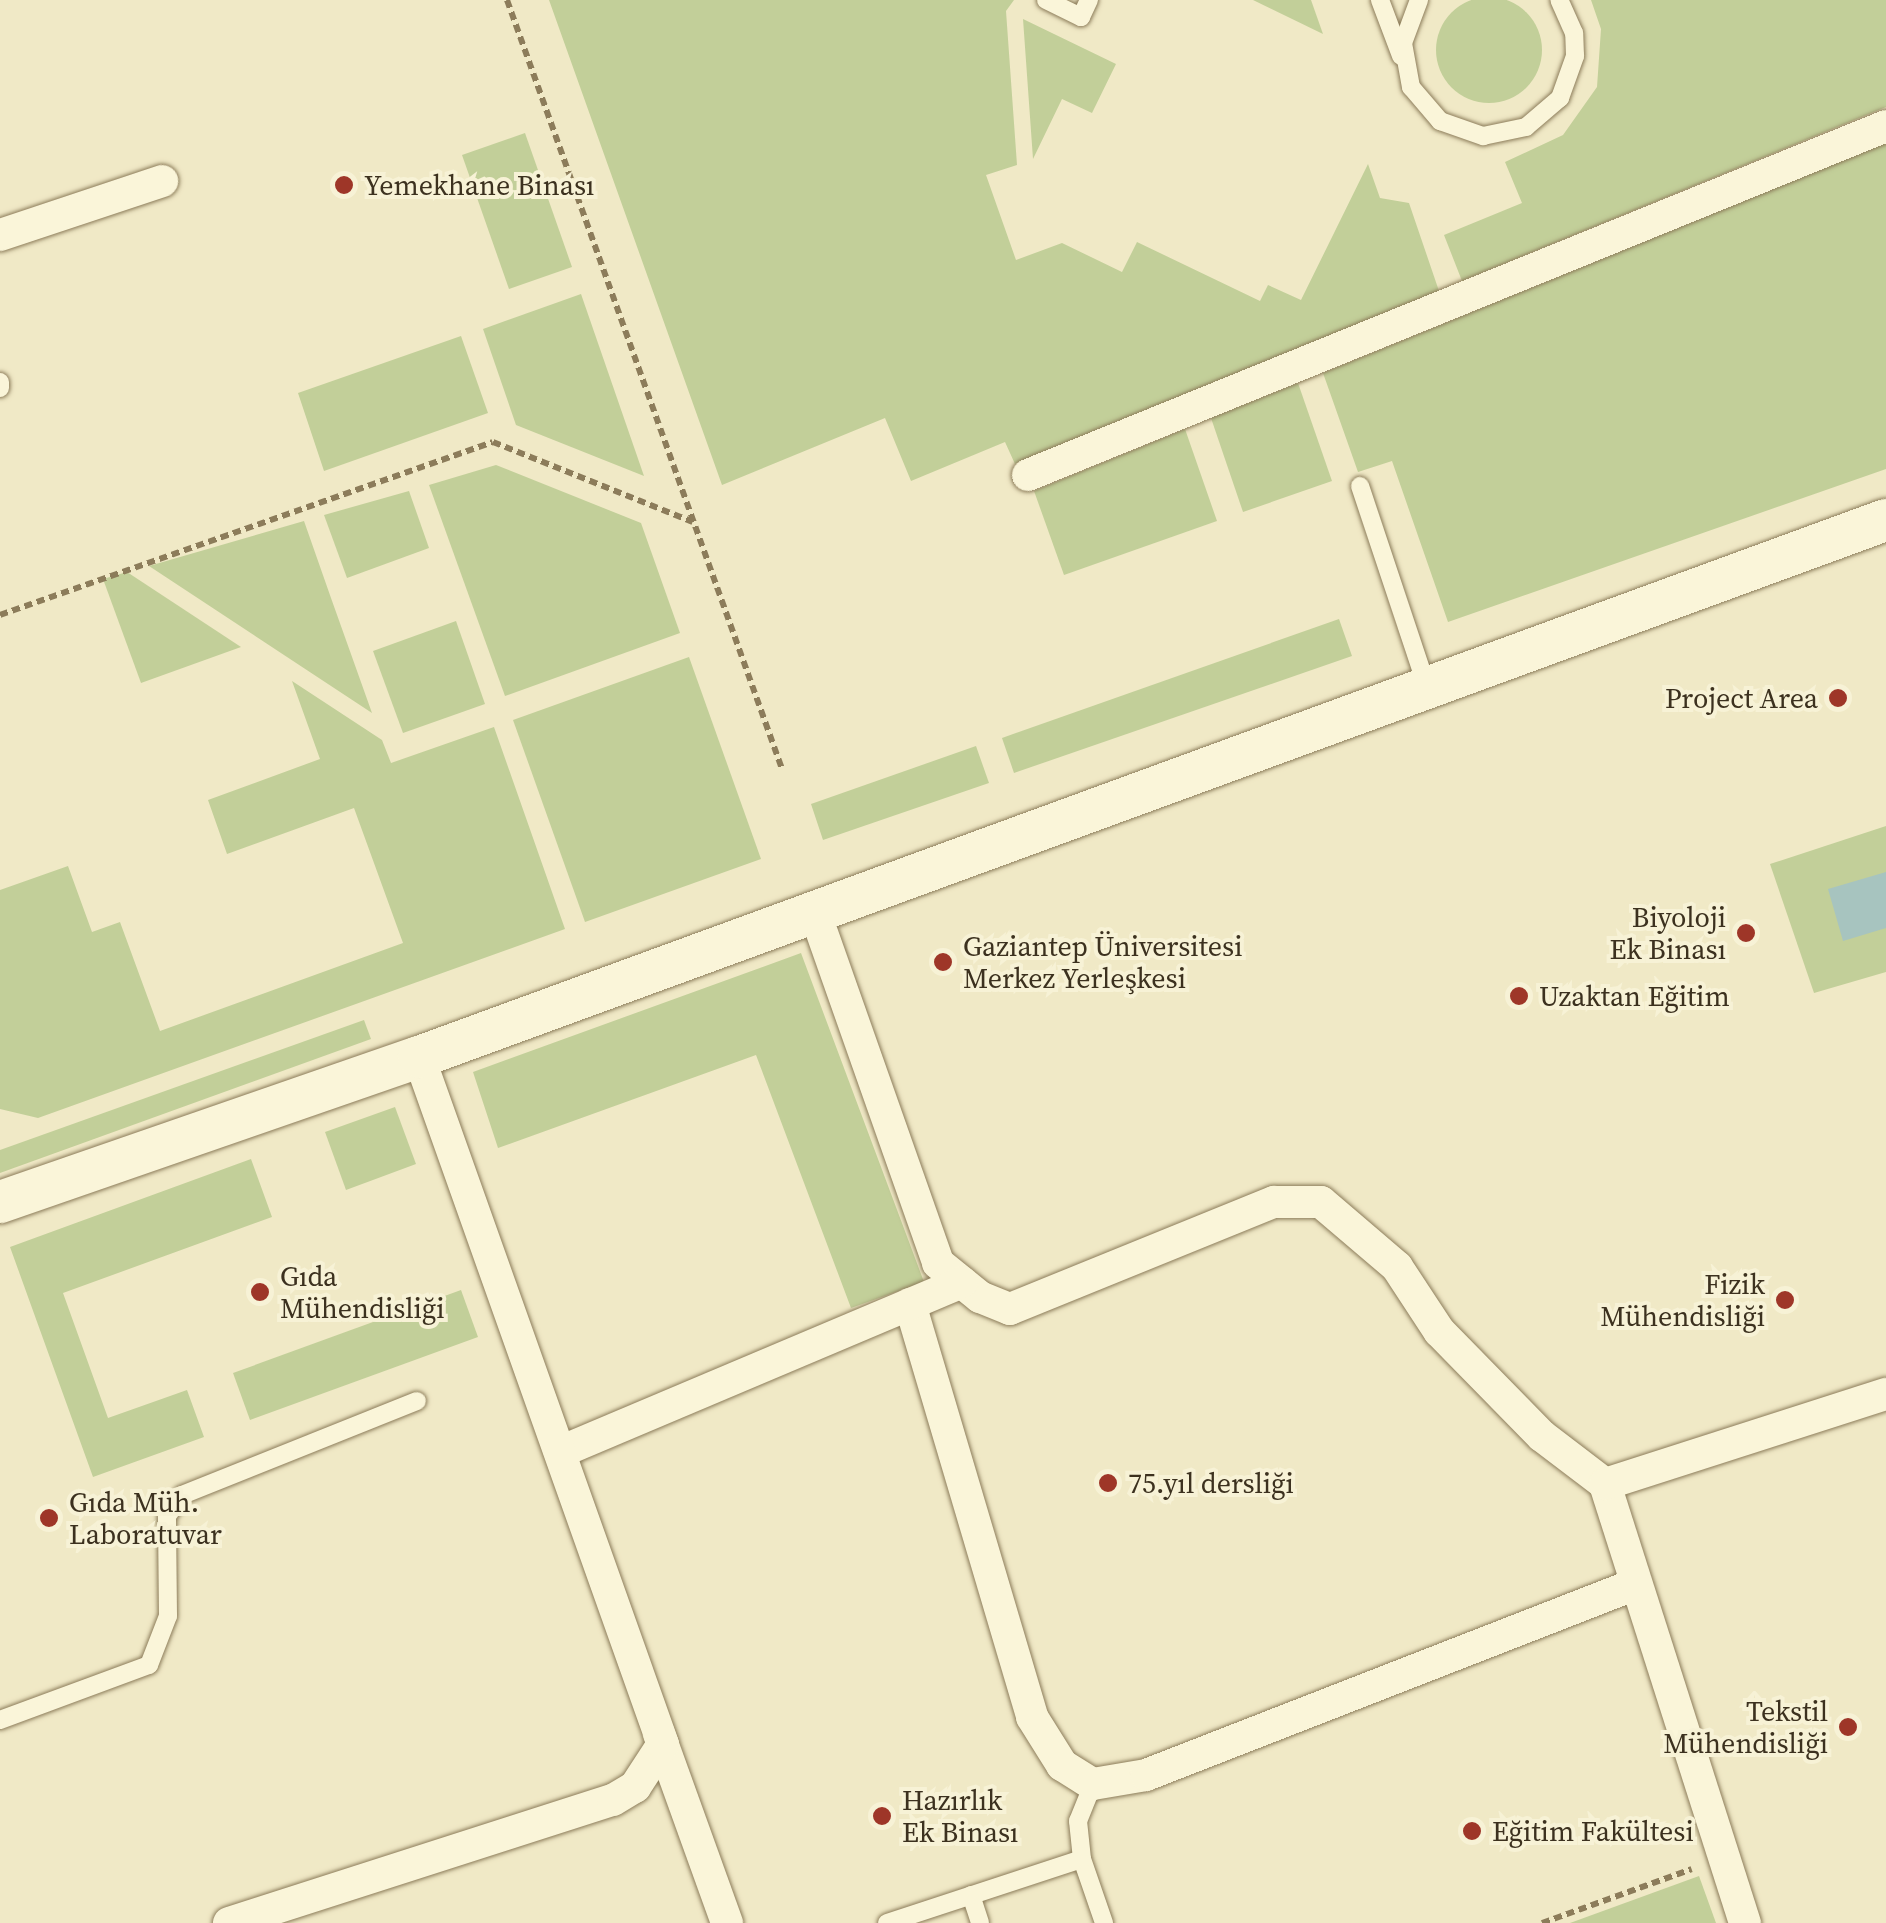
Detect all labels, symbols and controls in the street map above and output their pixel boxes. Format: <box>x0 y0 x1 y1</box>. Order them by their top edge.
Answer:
place label: Yemekhane Binası <box>364 168 594 202</box>
marker: Yemekhane Binası <box>333 174 355 196</box>
place label: Project Area <box>1665 681 1818 715</box>
marker: Project Area <box>1827 687 1849 709</box>
place label: Biyoloji Ek Binası <box>1610 900 1726 966</box>
marker: Biyoloji Ek Binası <box>1735 922 1757 944</box>
place label: Gaziantep Üniversitesi Merkez Yerleşkesi <box>963 929 1243 995</box>
marker: Gaziantep Üniversitesi Merkez Yerleşkesi <box>932 951 954 973</box>
place label: Uzaktan Eğitim <box>1539 979 1730 1013</box>
marker: Uzaktan Eğitim <box>1508 985 1530 1007</box>
place label: Gıda Mühendisliği <box>280 1259 445 1325</box>
place label: Fizik Mühendisliği <box>1600 1267 1765 1333</box>
marker: Gıda Mühendisliği <box>249 1281 271 1303</box>
marker: Fizik Mühendisliği <box>1774 1289 1796 1311</box>
place label: 75.yıl dersliği <box>1128 1466 1294 1500</box>
marker: 75.yıl dersliği <box>1097 1472 1119 1494</box>
place label: Gıda Müh. Laboratuvar <box>69 1485 222 1551</box>
marker: Gıda Müh. Laboratuvar <box>38 1507 60 1529</box>
place label: Tekstil Mühendisliği <box>1663 1694 1828 1760</box>
marker: Tekstil Mühendisliği <box>1837 1716 1859 1738</box>
place label: Hazırlık Ek Binası <box>902 1783 1018 1849</box>
marker: Hazırlık Ek Binası <box>871 1805 893 1827</box>
place label: Eğitim Fakültesi <box>1492 1814 1694 1848</box>
marker: Eğitim Fakültesi <box>1461 1820 1483 1842</box>

